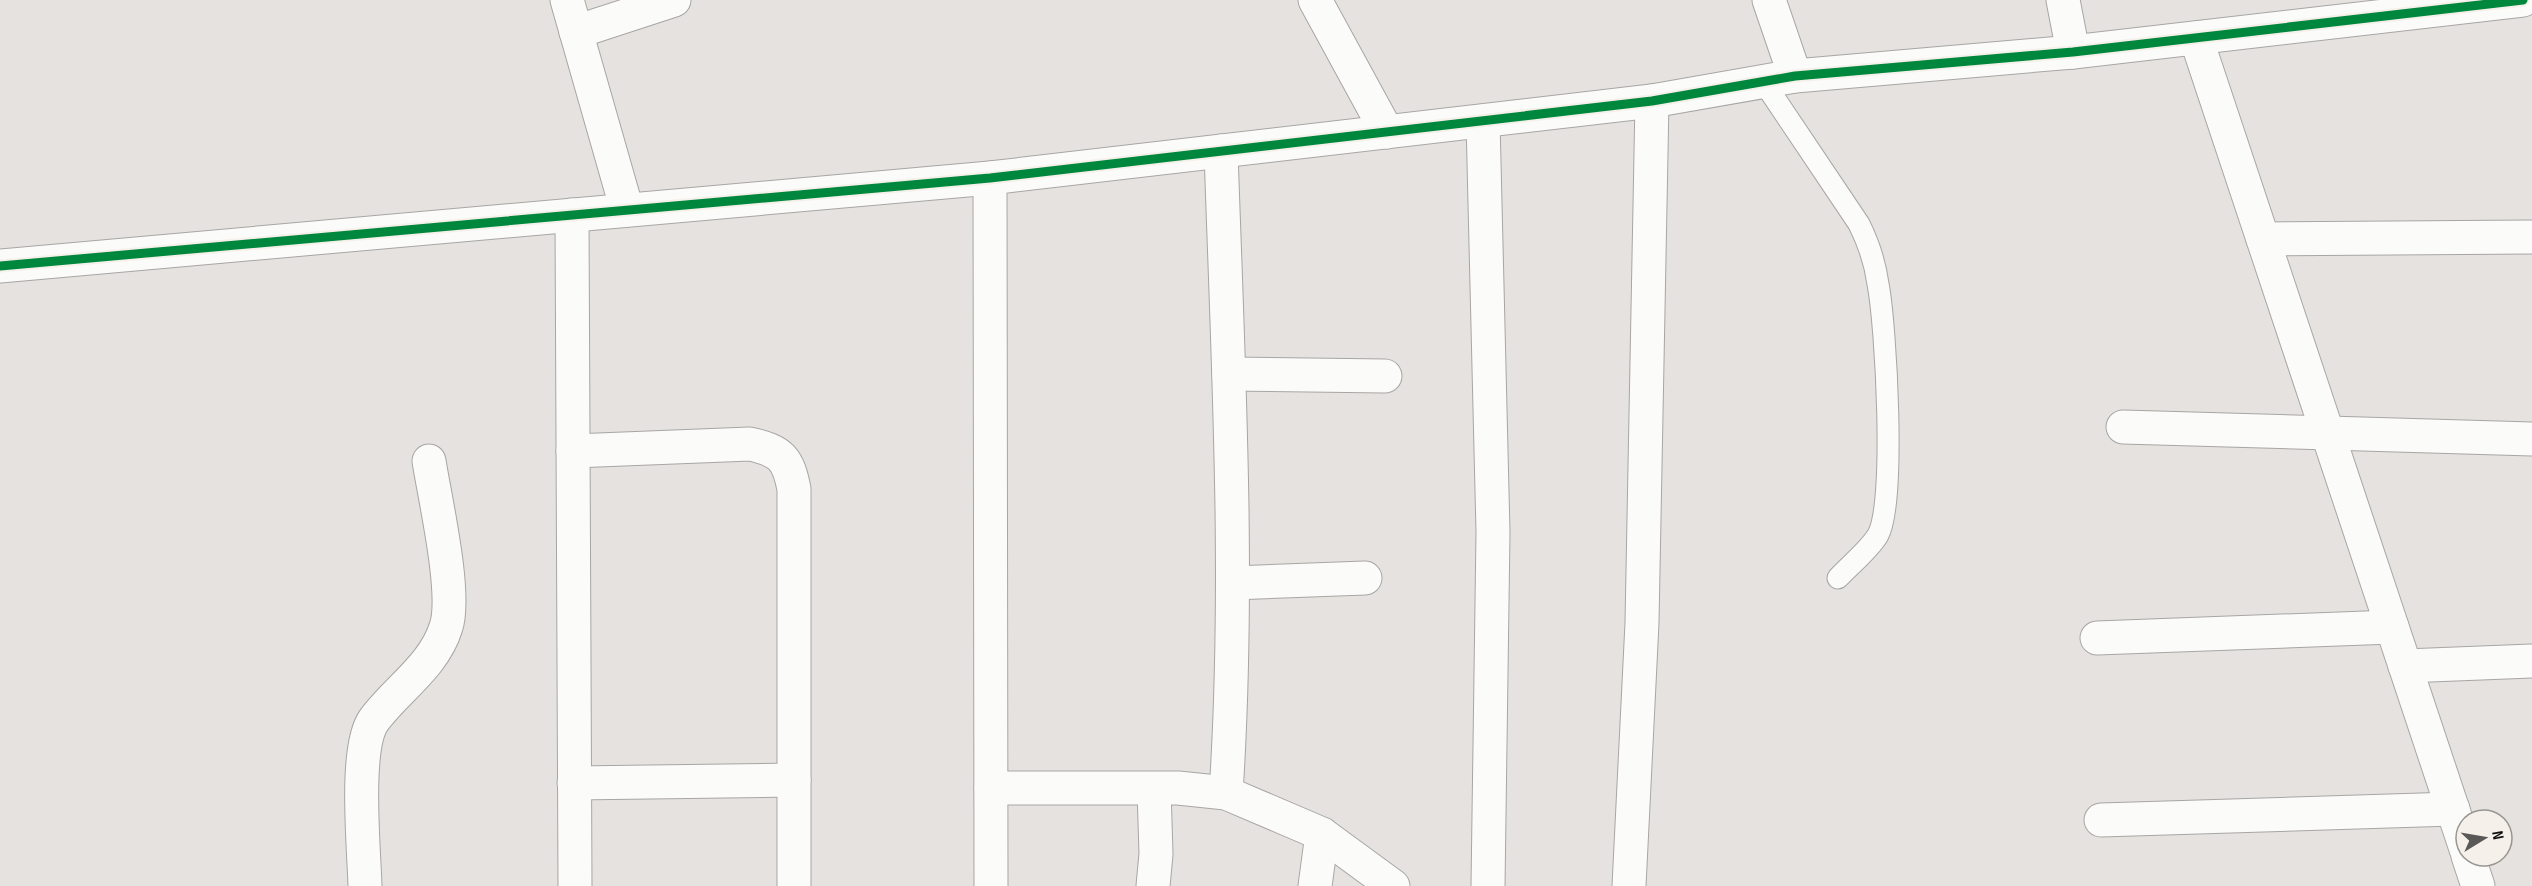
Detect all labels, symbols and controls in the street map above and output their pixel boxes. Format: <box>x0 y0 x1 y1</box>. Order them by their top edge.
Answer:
north arrow <box>2454 808 2514 868</box>
text: N <box>2487 829 2507 841</box>

